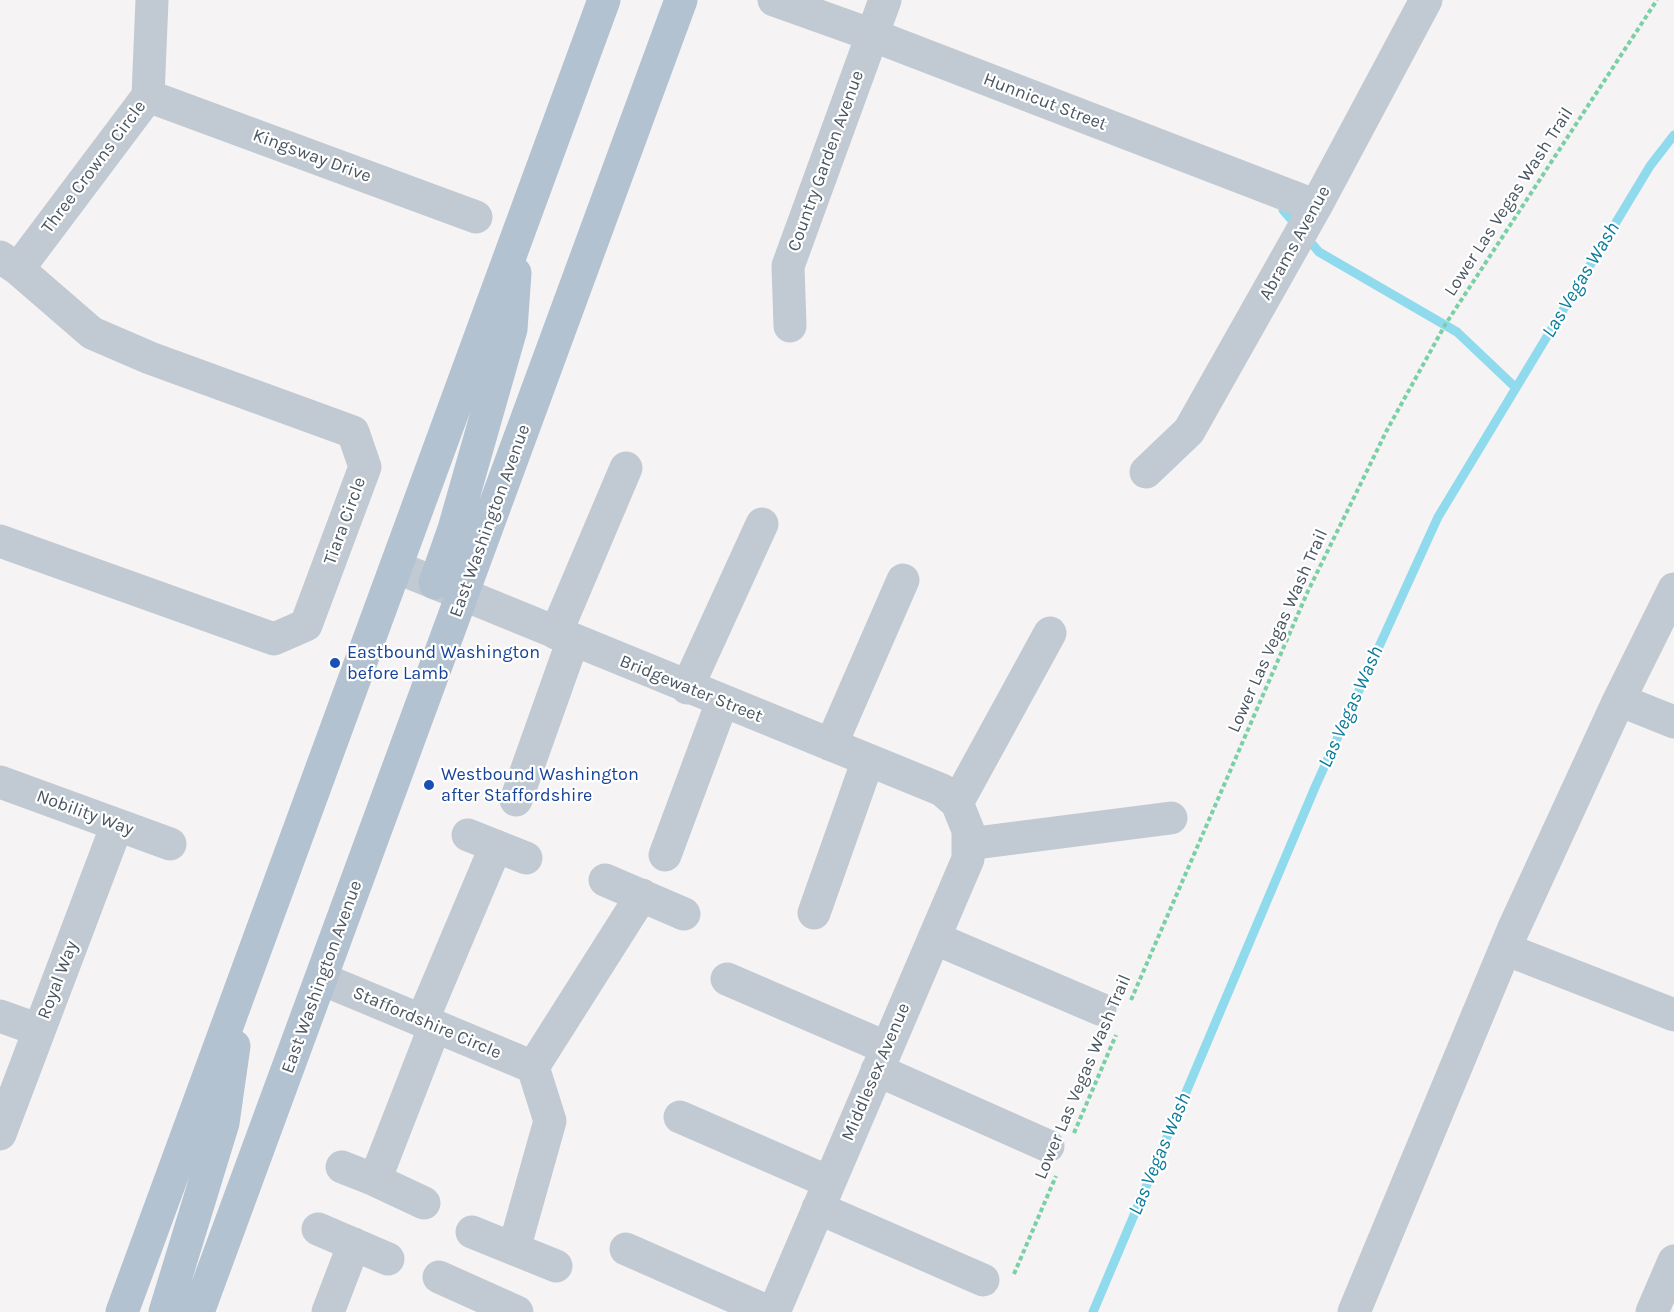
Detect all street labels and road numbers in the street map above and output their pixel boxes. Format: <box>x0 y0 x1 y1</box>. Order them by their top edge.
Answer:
street label: Country Garden Avenue <box>783 68 869 254</box>
street label: Hunnicut Street <box>980 69 1110 135</box>
street label: Three Crowns Circle <box>37 96 151 238</box>
street label: Lower Las Vegas Wash Trail <box>1440 104 1578 300</box>
street label: Kingsway Drive <box>250 125 374 187</box>
street label: Abrams Avenue <box>1255 182 1335 304</box>
street label: East Washington Avenue <box>445 422 535 620</box>
street label: Tiara Circle <box>319 474 371 568</box>
street label: Lower Las Vegas Wash Trail <box>1223 526 1333 736</box>
street label: Bridgewater Street <box>616 650 766 728</box>
street label: Nobility Way <box>33 785 137 841</box>
street label: East Washington Avenue <box>277 878 367 1076</box>
street label: Royal Way <box>33 938 83 1022</box>
street label: Lower Las Vegas Wash Trail <box>1030 971 1136 1183</box>
street label: Staffordshire Circle <box>350 982 504 1064</box>
street label: Middlesex Avenue <box>837 1000 915 1144</box>

